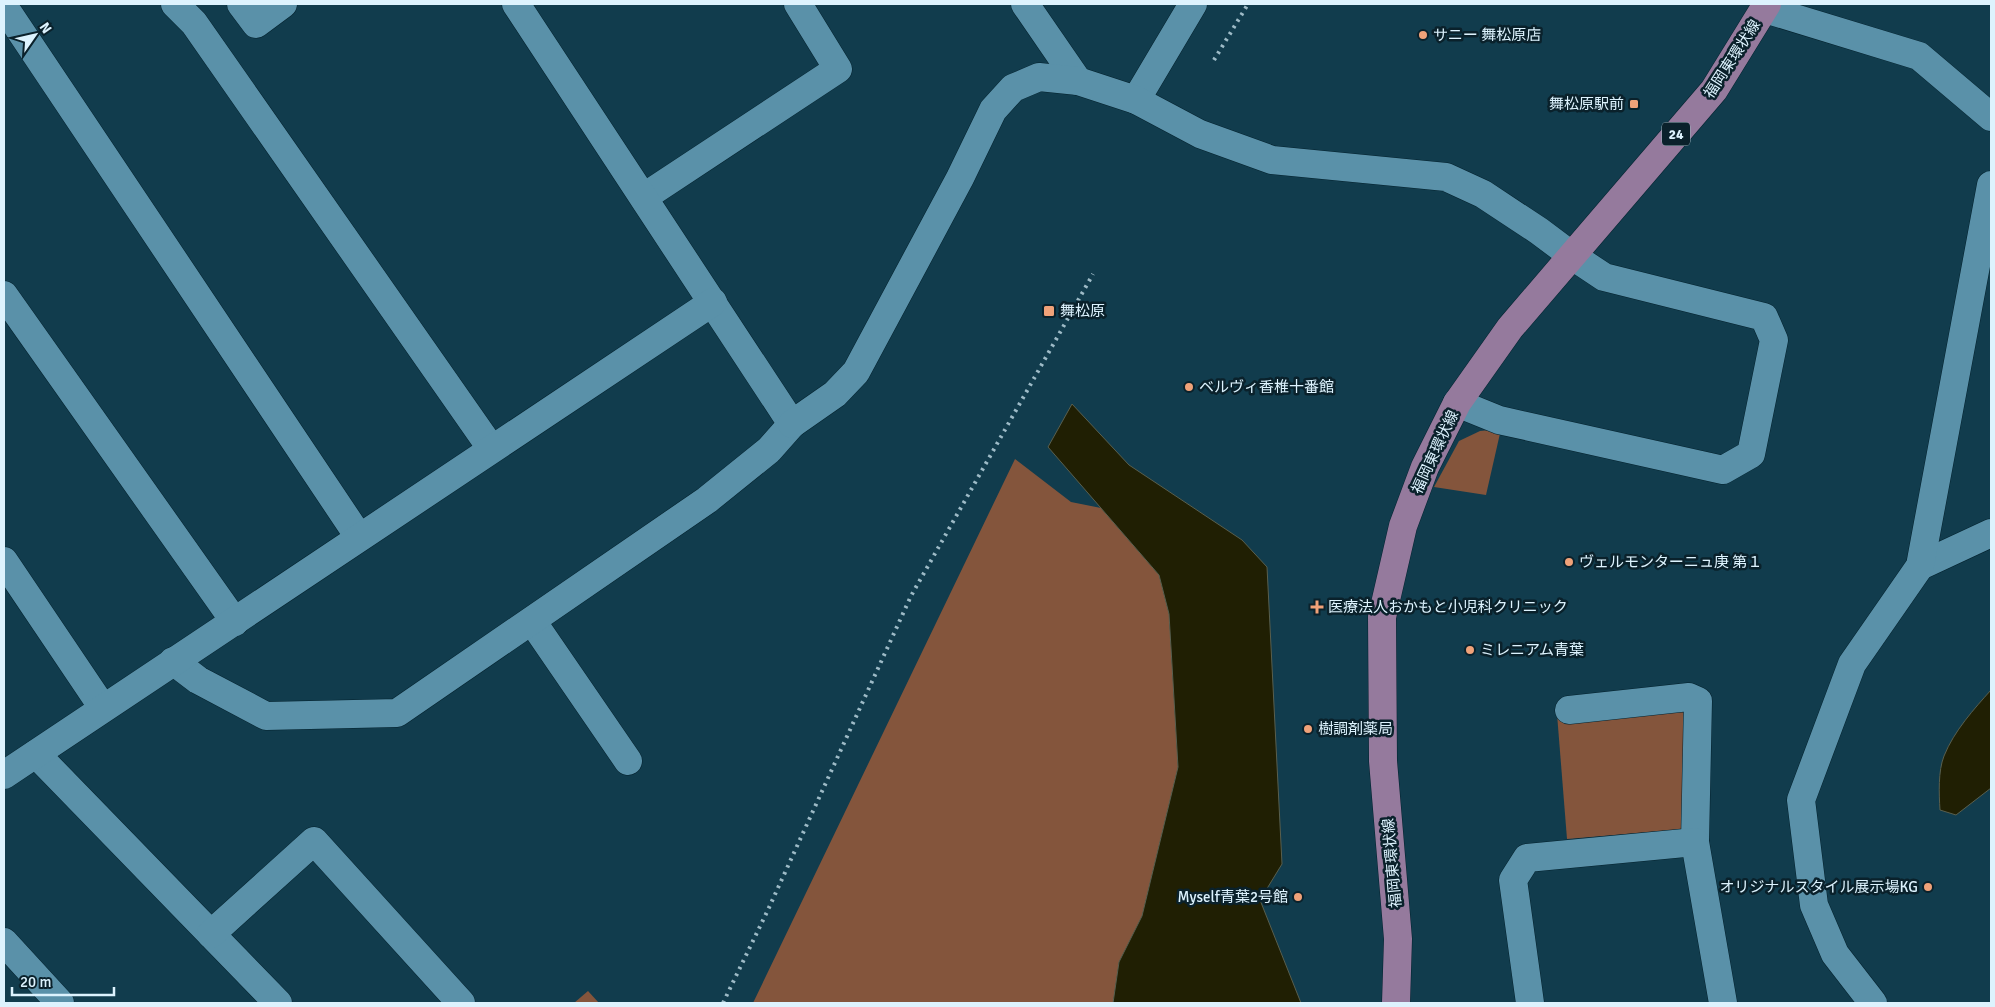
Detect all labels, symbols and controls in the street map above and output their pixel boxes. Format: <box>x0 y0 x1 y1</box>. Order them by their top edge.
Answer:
north arrow <box>10 10 60 60</box>
street label: 福岡東環状線 <box>1700 16 1764 102</box>
text: N <box>36 19 55 37</box>
place label: サニー 舞松原店 <box>1433 26 1541 44</box>
marker: サニー 舞松原店 <box>1417 29 1429 41</box>
place label: 舞松原駅前 <box>1549 95 1624 113</box>
marker: 舞松原駅前 <box>1628 98 1640 110</box>
road number: 24 <box>1662 122 1690 146</box>
place label: 舞松原 <box>1060 302 1105 320</box>
marker: 舞松原 <box>1042 304 1056 318</box>
place label: ベルヴィ香椎十番館 <box>1199 378 1334 396</box>
marker: ベルヴィ香椎十番館 <box>1183 381 1195 393</box>
street label: 福岡東環状線 <box>1408 407 1462 497</box>
place label: ヴェルモンターニュ庚 第１ <box>1579 553 1762 571</box>
marker: ヴェルモンターニュ庚 第１ <box>1563 556 1575 568</box>
place label: 医療法人おかもと小児科クリニック <box>1328 598 1568 616</box>
marker: 医療法人おかもと小児科クリニック <box>1310 600 1324 614</box>
place label: ミレニアム青葉 <box>1480 641 1584 659</box>
marker: ミレニアム青葉 <box>1464 644 1476 656</box>
place label: 樹調剤薬局 <box>1318 720 1393 738</box>
marker: 樹調剤薬局 <box>1302 723 1314 735</box>
street label: 福岡東環状線 <box>1379 817 1405 909</box>
place label: オリジナルスタイル展示場KG <box>1720 878 1918 896</box>
marker: オリジナルスタイル展示場KG <box>1922 881 1934 893</box>
place label: Myself青葉2号館 <box>1177 888 1288 906</box>
marker: Myself青葉2号館 <box>1292 891 1304 903</box>
scale bar <box>12 964 115 996</box>
text: 20 m <box>20 973 51 991</box>

